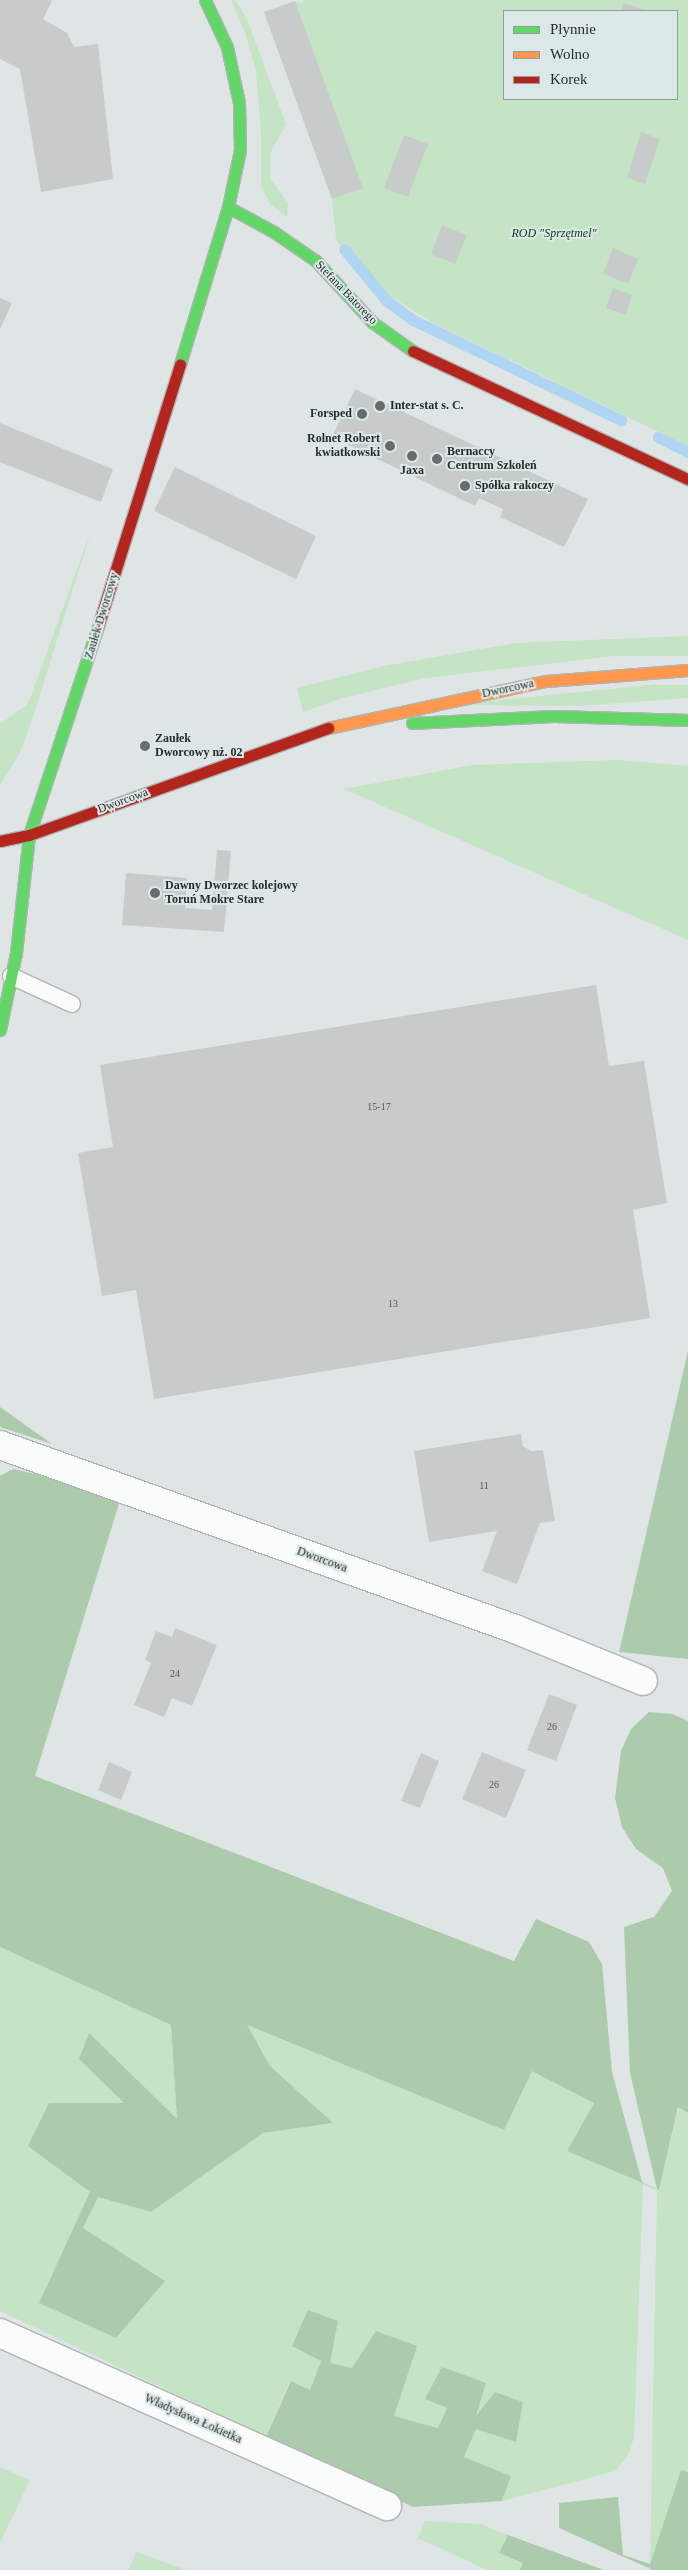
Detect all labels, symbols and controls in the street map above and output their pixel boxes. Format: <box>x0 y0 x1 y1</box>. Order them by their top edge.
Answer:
legend <box>503 10 678 100</box>
text: Płynnie <box>550 21 596 37</box>
text: Wolno <box>550 46 590 62</box>
text: Korek <box>550 71 588 87</box>
park label: ROD "Sprzętmel" <box>511 227 597 241</box>
street label: Stefana Batorego <box>312 258 380 328</box>
place label: Inter-stat s. C. <box>390 399 464 413</box>
marker: Inter-stat s. C. <box>374 400 386 412</box>
place label: Forsped <box>310 407 352 421</box>
marker: Forsped <box>356 408 368 420</box>
place label: Rolnet Robert kwiatkowski <box>307 432 380 460</box>
marker: Rolnet Robert kwiatkowski <box>384 440 396 452</box>
place label: Bernaccy Centrum Szkoleń <box>447 445 537 473</box>
marker: Jaxa <box>406 450 418 462</box>
marker: Bernaccy Centrum Szkoleń <box>431 453 443 465</box>
place label: Jaxa <box>400 464 424 478</box>
place label: Spółka rakoczy <box>475 479 554 493</box>
marker: Spółka rakoczy <box>459 480 471 492</box>
street label: Zaułek Dworcowy <box>82 571 122 661</box>
street label: Dworcowa <box>481 676 535 702</box>
place label: Zaułek Dworcowy nż. 02 <box>155 732 242 760</box>
marker: Zaułek Dworcowy nż. 02 <box>139 740 151 752</box>
street label: Dworcowa <box>96 785 150 817</box>
place label: Dawny Dworzec kolejowy Toruń Mokre Stare <box>165 879 298 907</box>
marker: Dawny Dworzec kolejowy Toruń Mokre Stare <box>149 887 161 899</box>
house number: 15-17 <box>367 1101 391 1113</box>
house number: 13 <box>388 1298 398 1310</box>
house number: 11 <box>479 1480 489 1492</box>
street label: Dworcowa <box>295 1544 349 1576</box>
house number: 24 <box>170 1668 180 1680</box>
house number: 26 <box>547 1721 557 1733</box>
house number: 26 <box>489 1779 499 1791</box>
street label: Władysława Łokietka <box>142 2391 244 2447</box>

